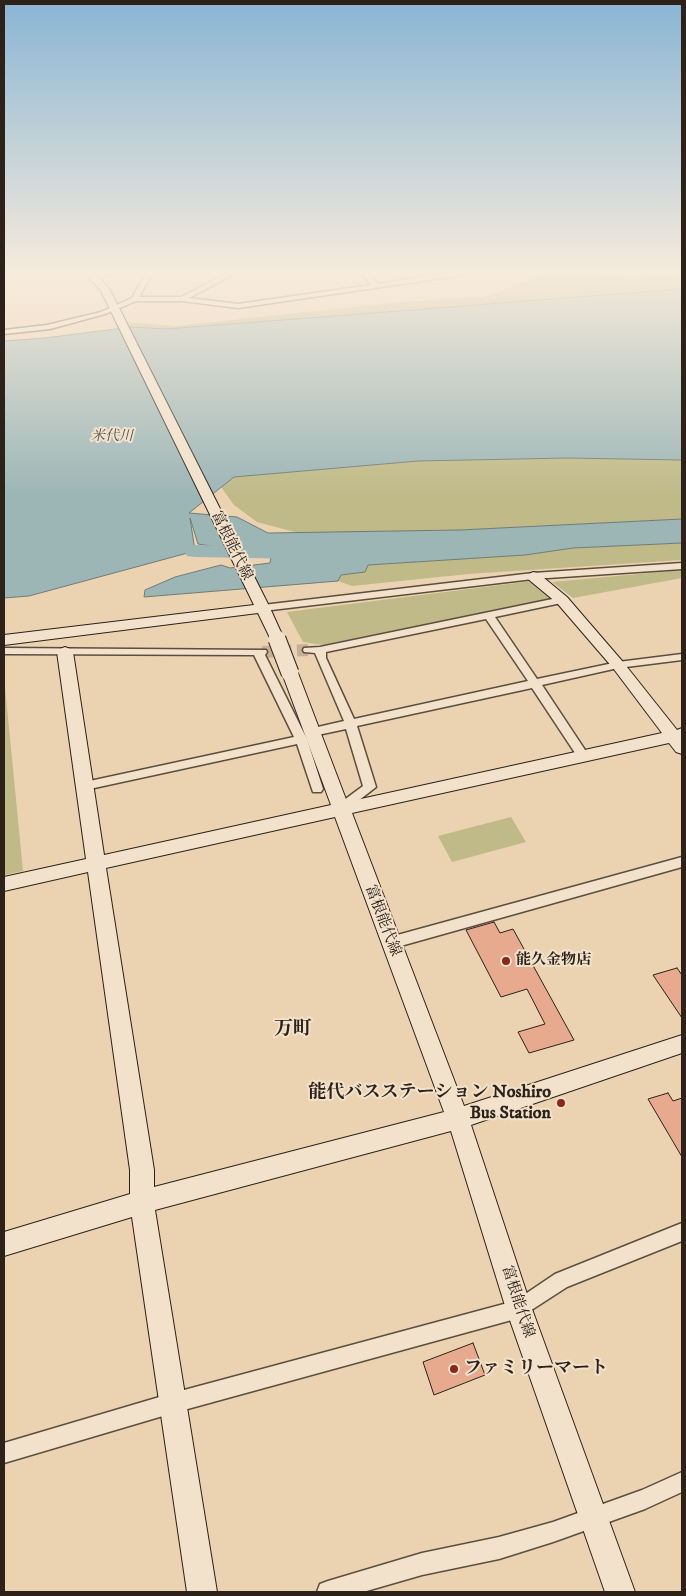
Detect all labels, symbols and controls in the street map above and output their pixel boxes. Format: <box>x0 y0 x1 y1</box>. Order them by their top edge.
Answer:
water label: 米代川 <box>91 429 133 445</box>
street label: 富根能代線 <box>206 508 256 584</box>
street label: 富根能代線 <box>360 883 404 959</box>
place label: 能久金物店 <box>516 952 591 970</box>
marker: 能久金物店 <box>500 955 512 967</box>
district label: 万町 <box>274 1019 312 1041</box>
place label: 能代バスステーション Noshiro Bus Station <box>308 1082 551 1124</box>
marker: 能代バスステーション Noshiro Bus Station <box>555 1097 567 1109</box>
street label: 富根能代線 <box>497 1264 537 1340</box>
place label: ファミリーマート <box>464 1358 608 1380</box>
marker: ファミリーマート <box>448 1363 460 1375</box>

